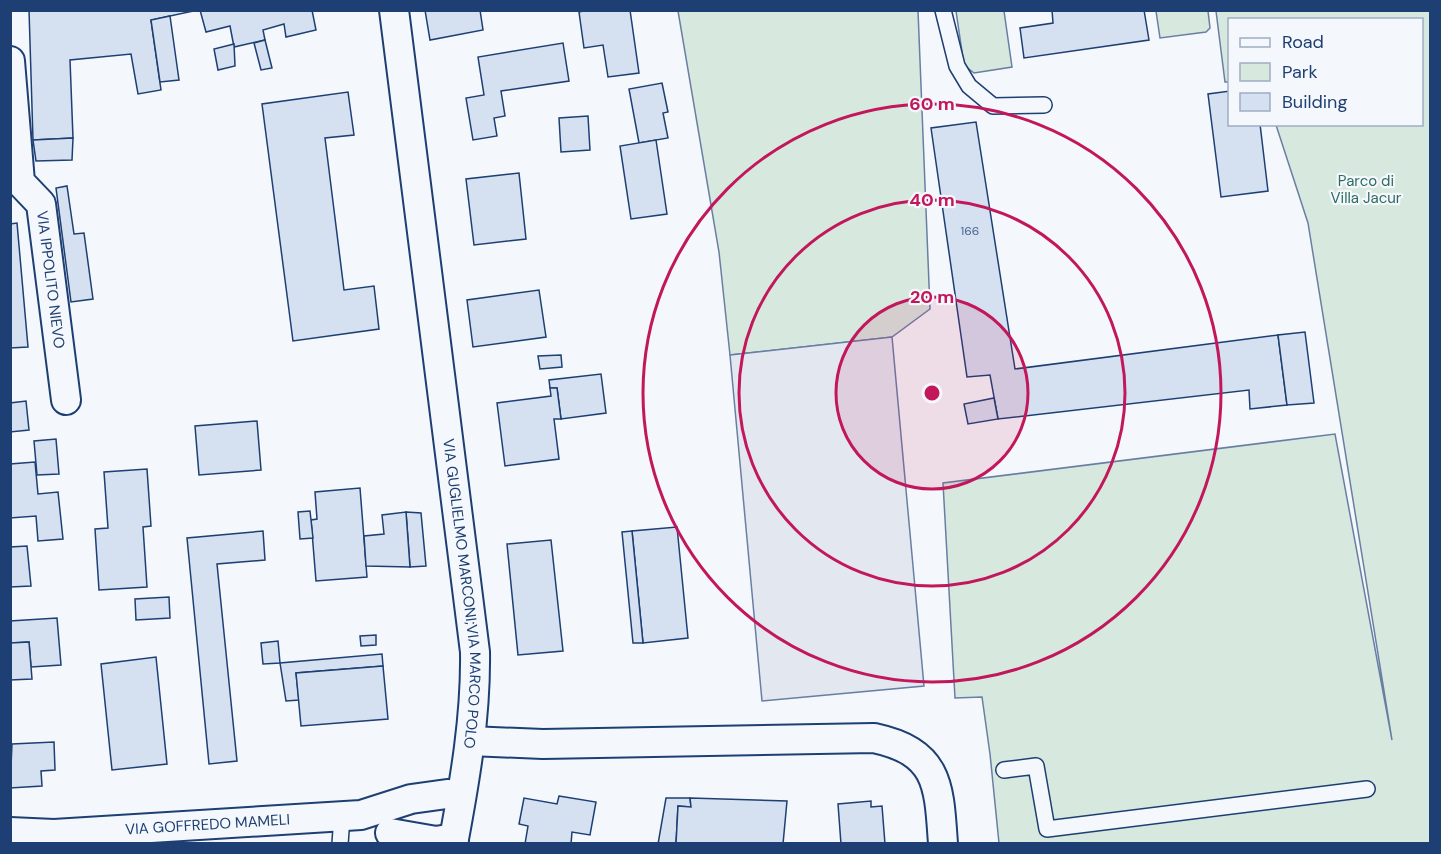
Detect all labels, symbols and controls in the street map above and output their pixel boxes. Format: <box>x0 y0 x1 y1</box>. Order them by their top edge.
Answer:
legend <box>1228 18 1423 126</box>
text: Road <box>1282 30 1324 54</box>
text: Park <box>1282 60 1318 84</box>
text: Building <box>1282 90 1347 114</box>
text: 60 m <box>909 92 955 116</box>
park label: Parco di Villa Jacur <box>1331 171 1402 208</box>
text: 40 m <box>909 188 955 212</box>
street label: VIA IPPOLITO NIEVO <box>32 210 69 350</box>
house number: 166 <box>961 223 979 239</box>
text: 20 m <box>910 285 954 309</box>
centre of rings <box>922 383 942 403</box>
street label: VIA GUGLIELMO MARCONI;VIA MARCO POLO <box>438 437 485 750</box>
street label: VIA GOFFREDO MAMELI <box>125 809 291 840</box>

